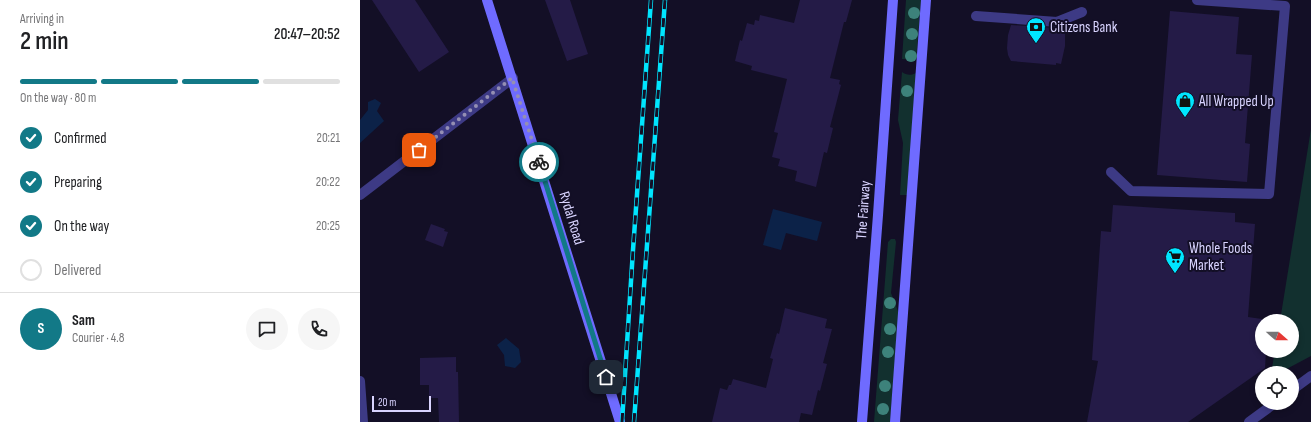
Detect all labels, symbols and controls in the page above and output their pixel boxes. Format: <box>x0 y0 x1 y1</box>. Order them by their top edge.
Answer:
text: Arriving in <box>20 11 64 27</box>
bank icon: Citizens Bank <box>1025 16 1047 44</box>
place label: Citizens Bank <box>1050 18 1118 37</box>
text: 20:47–20:52 <box>274 25 340 44</box>
text: 2 min <box>20 26 69 57</box>
text: On the way · 80 m <box>20 90 96 106</box>
shop icon: All Wrapped Up <box>1174 90 1196 118</box>
place label: All Wrapped Up <box>1198 92 1274 111</box>
icon: check <box>20 127 42 149</box>
text: Confirmed <box>54 129 107 148</box>
text: 20:21 <box>317 130 340 146</box>
pin <box>402 133 436 167</box>
icon: bag <box>408 139 430 161</box>
courier <box>519 142 559 182</box>
icon: bike <box>528 151 550 173</box>
icon: check <box>20 171 42 193</box>
text: Preparing <box>54 173 102 192</box>
text: 20:22 <box>316 174 340 190</box>
street label: The Fairway <box>852 180 875 240</box>
street label: Rydal Road <box>554 189 589 247</box>
icon: check <box>20 215 42 237</box>
text: On the way <box>54 217 109 236</box>
text: 20:25 <box>316 218 340 234</box>
place label: Whole Foods Market <box>1189 239 1252 275</box>
supermarket icon: Whole Foods Market <box>1164 246 1186 274</box>
text: Delivered <box>54 261 101 280</box>
button: chat <box>246 308 288 350</box>
button: phone <box>298 308 340 350</box>
text: Sam <box>72 311 95 330</box>
north arrow <box>1255 314 1299 358</box>
map controls <box>1255 314 1299 410</box>
text: S <box>38 319 44 338</box>
text: Courier · 4.8 <box>72 330 124 346</box>
pin <box>589 360 623 394</box>
icon: home <box>595 366 617 388</box>
button: locate <box>1255 366 1299 410</box>
scale bar <box>372 394 431 413</box>
text: 20 m <box>378 396 396 409</box>

